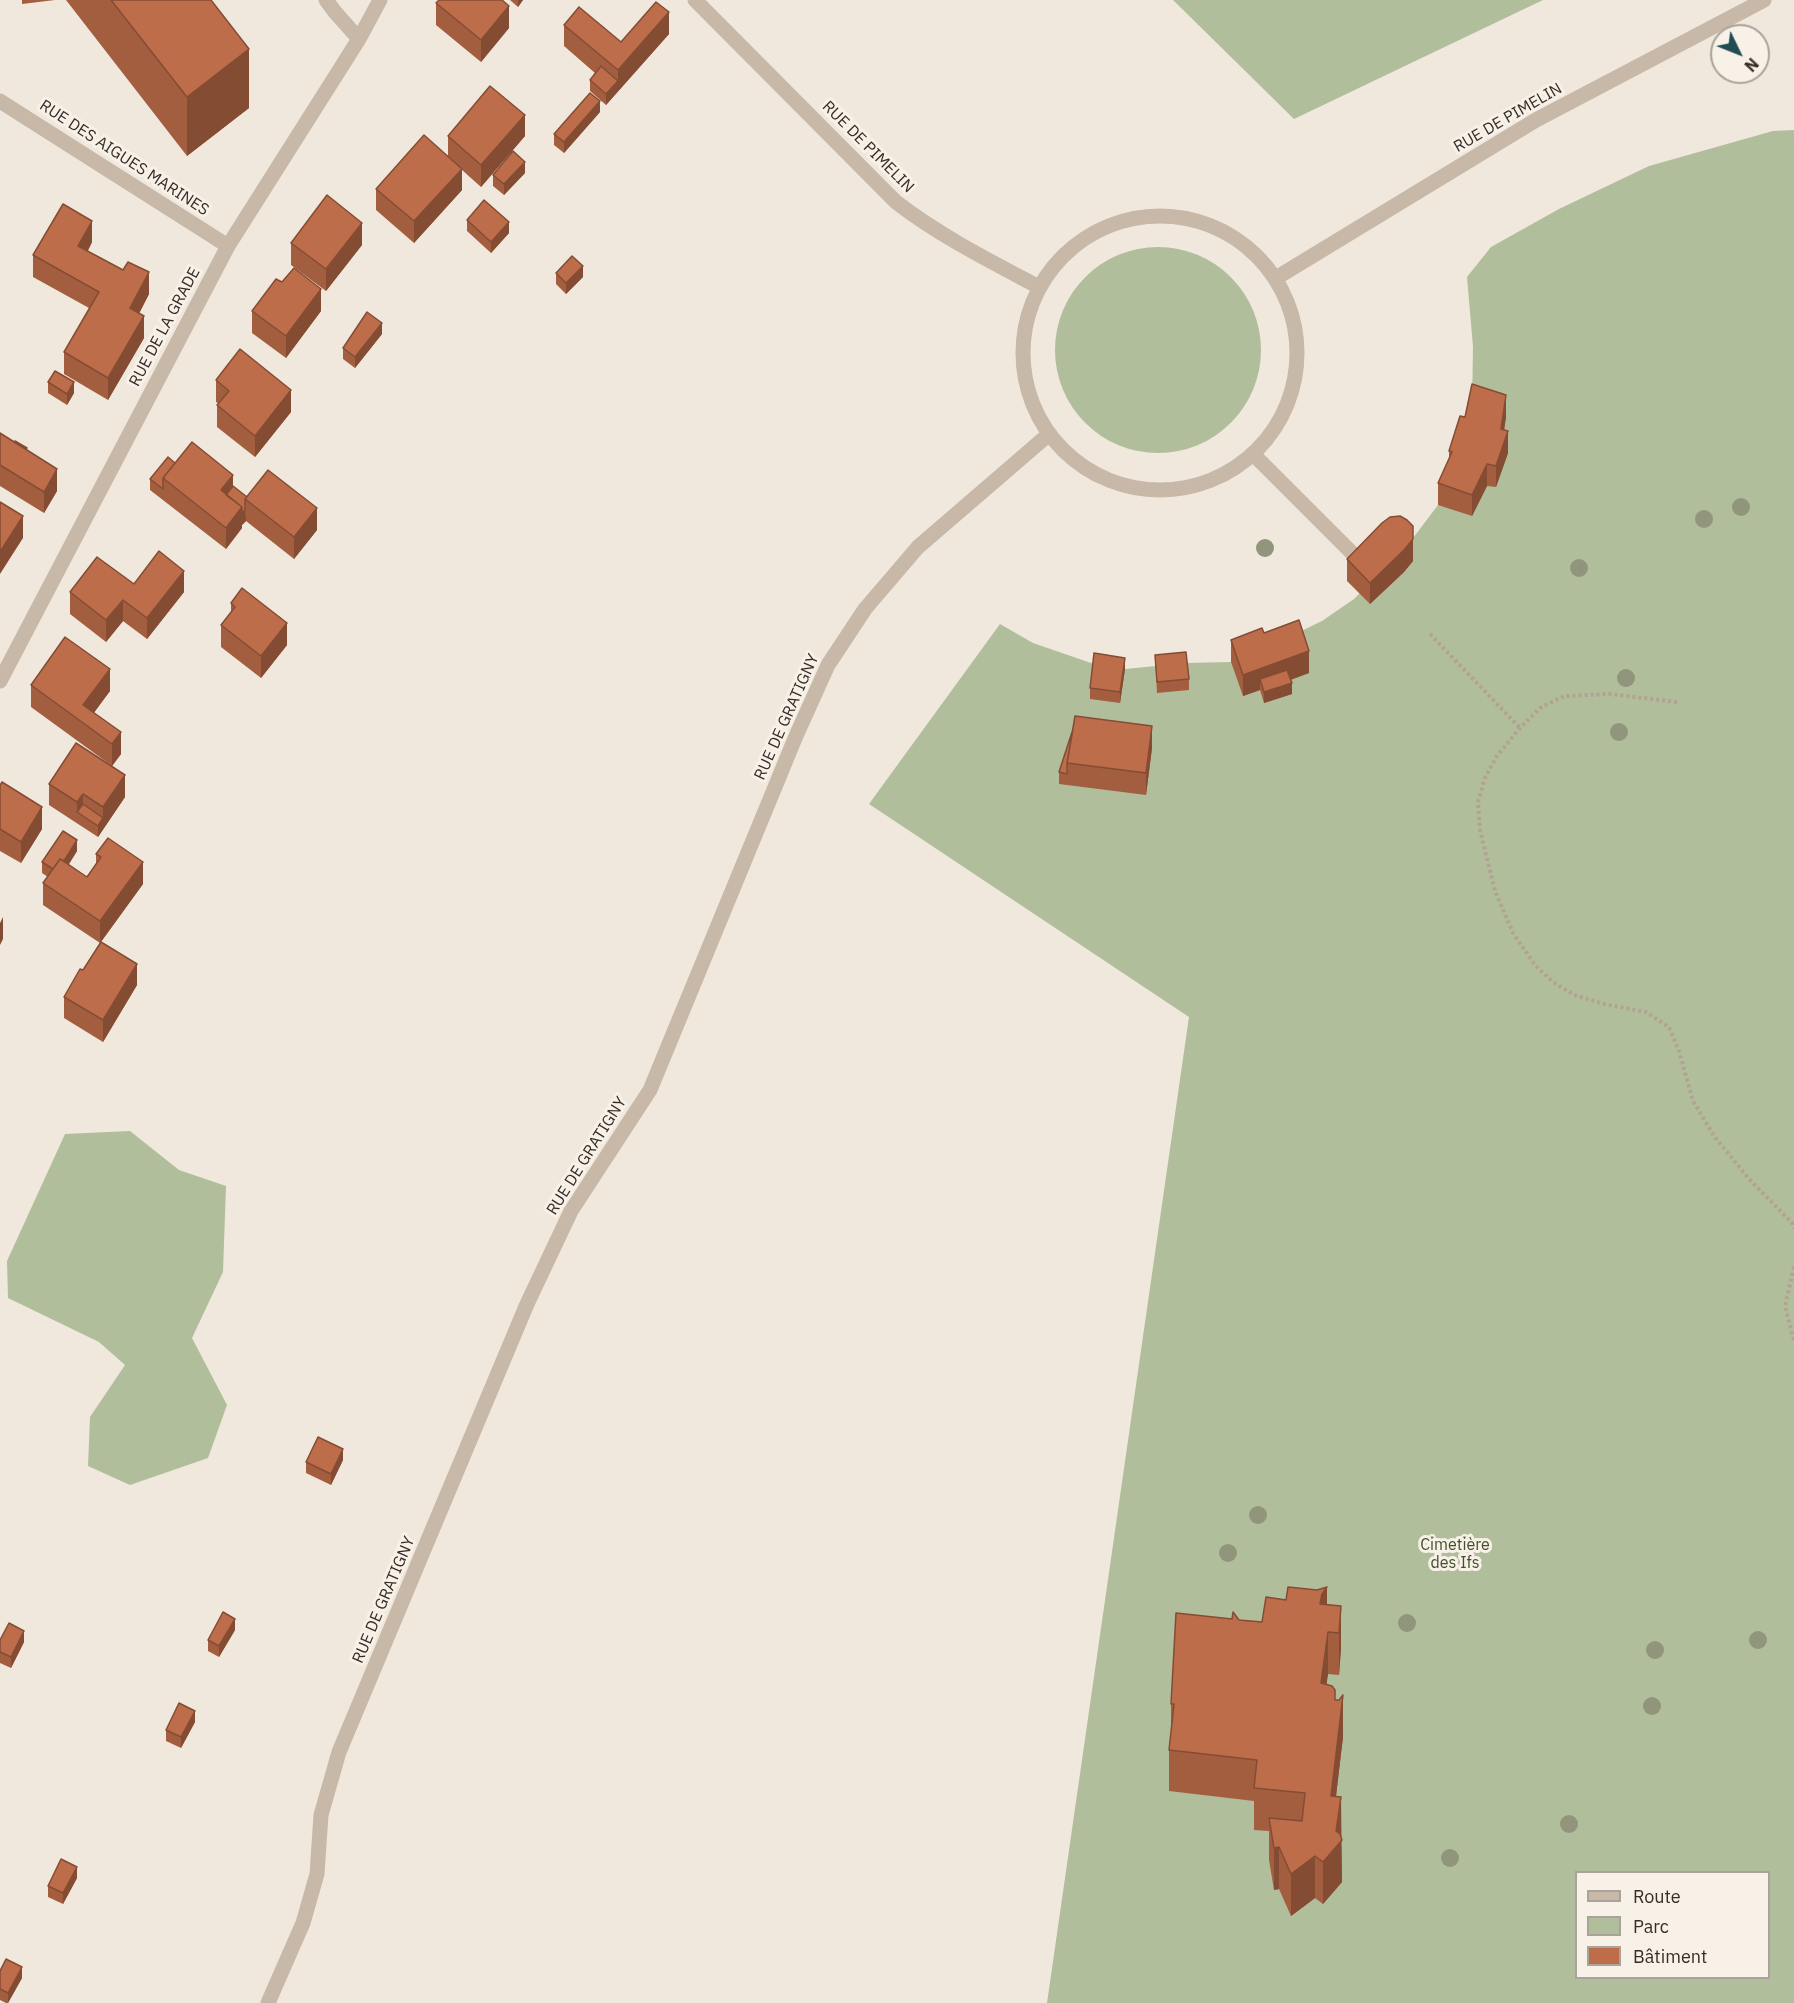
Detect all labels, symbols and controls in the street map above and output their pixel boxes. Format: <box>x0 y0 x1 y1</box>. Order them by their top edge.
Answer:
north arrow <box>1710 24 1770 84</box>
text: N <box>1740 54 1763 76</box>
street label: RUE DE PIMELIN <box>1450 79 1566 157</box>
street label: RUE DES AIGUES MARINES <box>36 96 212 220</box>
street label: RUE DE PIMELIN <box>818 97 918 197</box>
street label: RUE DE LA GRADE <box>126 264 204 390</box>
street label: RUE DE GRATIGNY <box>751 651 823 783</box>
street label: RUE DE GRATIGNY <box>543 1093 631 1219</box>
street label: RUE DE GRATIGNY <box>349 1534 419 1666</box>
park label: Cimetière des Ifs <box>1420 1535 1490 1573</box>
legend <box>1575 1871 1770 1979</box>
text: Route <box>1633 1885 1681 1908</box>
text: Parc <box>1633 1915 1669 1938</box>
text: Bâtiment <box>1633 1945 1707 1968</box>

